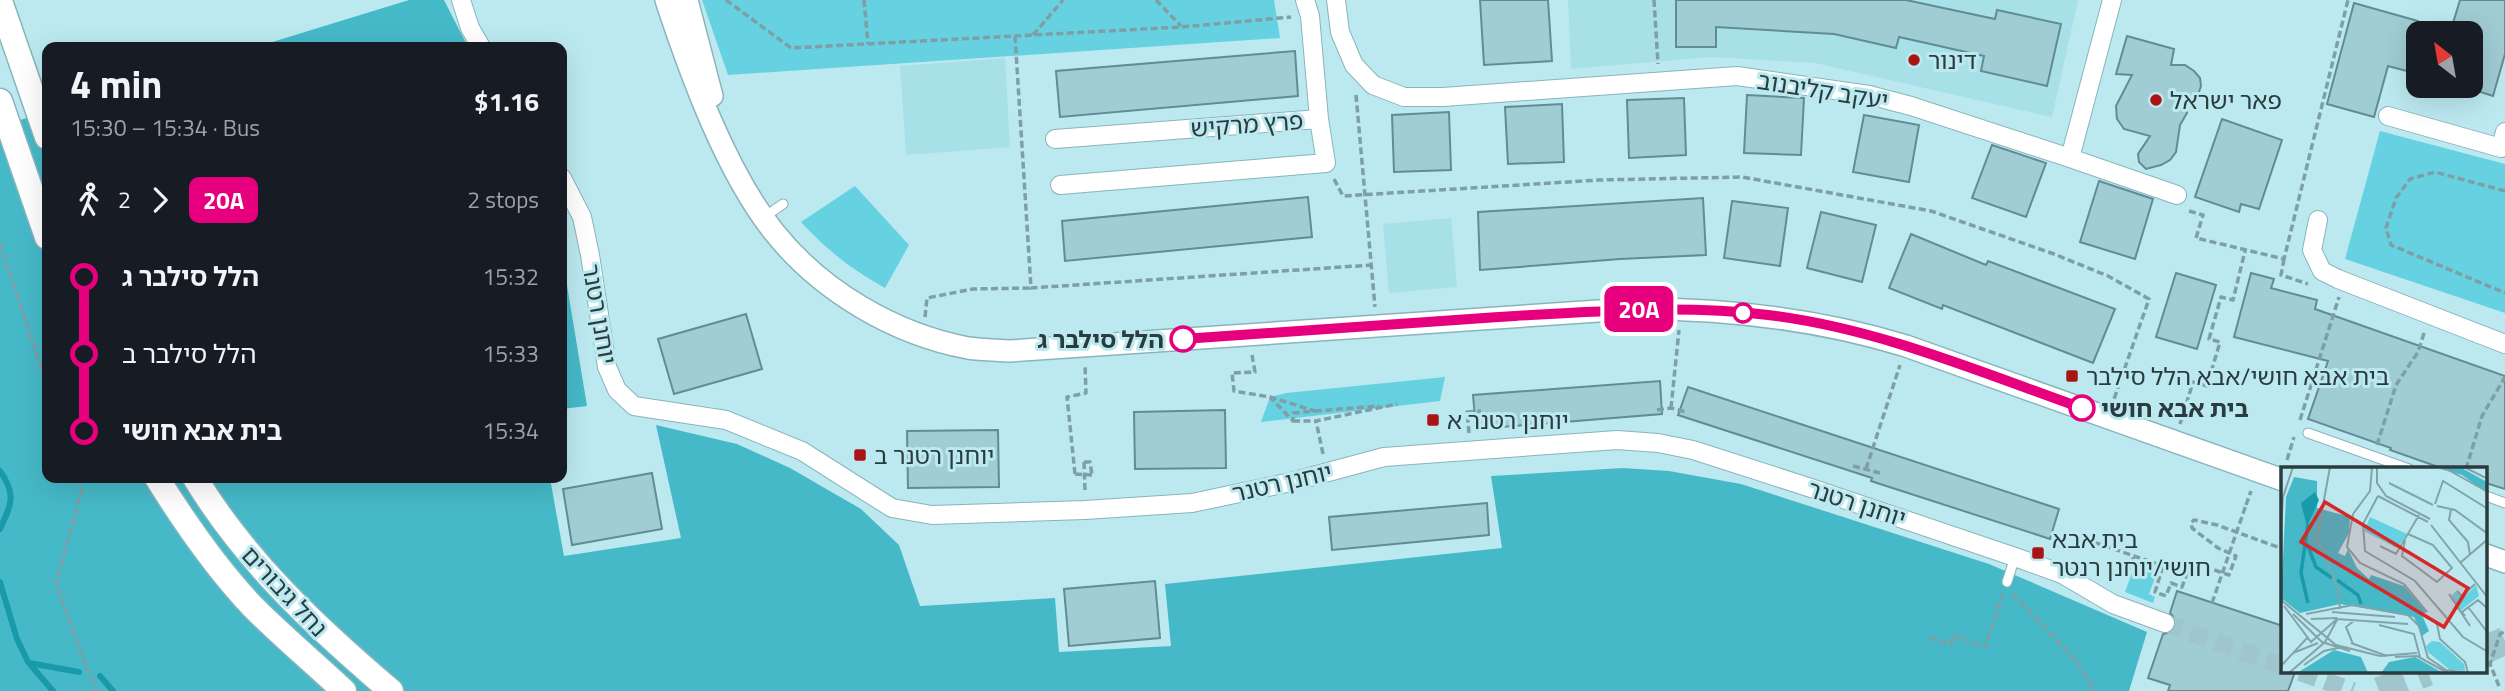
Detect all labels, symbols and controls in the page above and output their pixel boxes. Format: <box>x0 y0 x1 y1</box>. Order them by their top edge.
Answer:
north arrow <box>2406 21 2483 98</box>
map controls <box>2406 21 2483 98</box>
place label: דינור <box>1928 42 1977 78</box>
marker: דינור <box>1906 52 1922 68</box>
text: 4 min <box>70 55 162 113</box>
street label: יעקב קליבנוב <box>1755 62 1891 118</box>
text: $1.16 <box>474 82 539 121</box>
place label: פאר ישראל <box>2170 82 2282 118</box>
marker: פאר ישראל <box>2148 92 2164 108</box>
street label: פרץ מרקיש <box>1189 102 1305 146</box>
text: 15:30 – 15:34 · Bus <box>70 110 260 145</box>
icon: walk <box>70 181 108 219</box>
icon: forward <box>141 181 179 219</box>
text: 2 <box>118 182 131 217</box>
text: 20A <box>203 182 244 218</box>
text: 2 stops <box>467 182 539 217</box>
text: הלל סילבר ג <box>122 257 259 296</box>
text: 15:32 <box>482 259 539 294</box>
street label: יוחנן רטנר <box>573 261 627 367</box>
line badge: 20A <box>1599 286 1679 332</box>
text: 20A <box>1618 291 1660 327</box>
unlabelled marker <box>1733 303 1753 323</box>
place label: הלל סילבר ג <box>1037 321 1164 357</box>
marker: הלל סילבר ג <box>1170 326 1196 352</box>
text: הלל סילבר ב <box>122 334 257 373</box>
text: 15:33 <box>482 336 539 371</box>
place label: בית אבא חושי/אבא הלל סילבר <box>2086 358 2389 394</box>
marker: בית אבא חושי/אבא הלל סילבר <box>2064 368 2080 384</box>
place label: בית אבא חושי <box>2101 390 2249 426</box>
marker: בית אבא חושי <box>2069 395 2095 421</box>
place label: יוחנן רטנר א <box>1447 402 1569 438</box>
text: בית אבא חושי <box>122 411 282 450</box>
marker: יוחנן רטנר א <box>1425 412 1441 428</box>
text: 15:34 <box>482 413 539 448</box>
place label: יוחנן רטנר ב <box>874 437 994 473</box>
marker: יוחנן רטנר ב <box>852 447 868 463</box>
street label: יוחנן רטנר <box>1229 453 1335 511</box>
inset map <box>2281 467 2488 674</box>
street label: יוחנן רטנר <box>1803 470 1911 536</box>
place label: בית אבא חושי/יוחנן רנטר <box>2052 521 2211 585</box>
street label: נחל גיבורים <box>233 538 337 644</box>
marker: בית אבא חושי/יוחנן רנטר <box>2030 545 2046 561</box>

